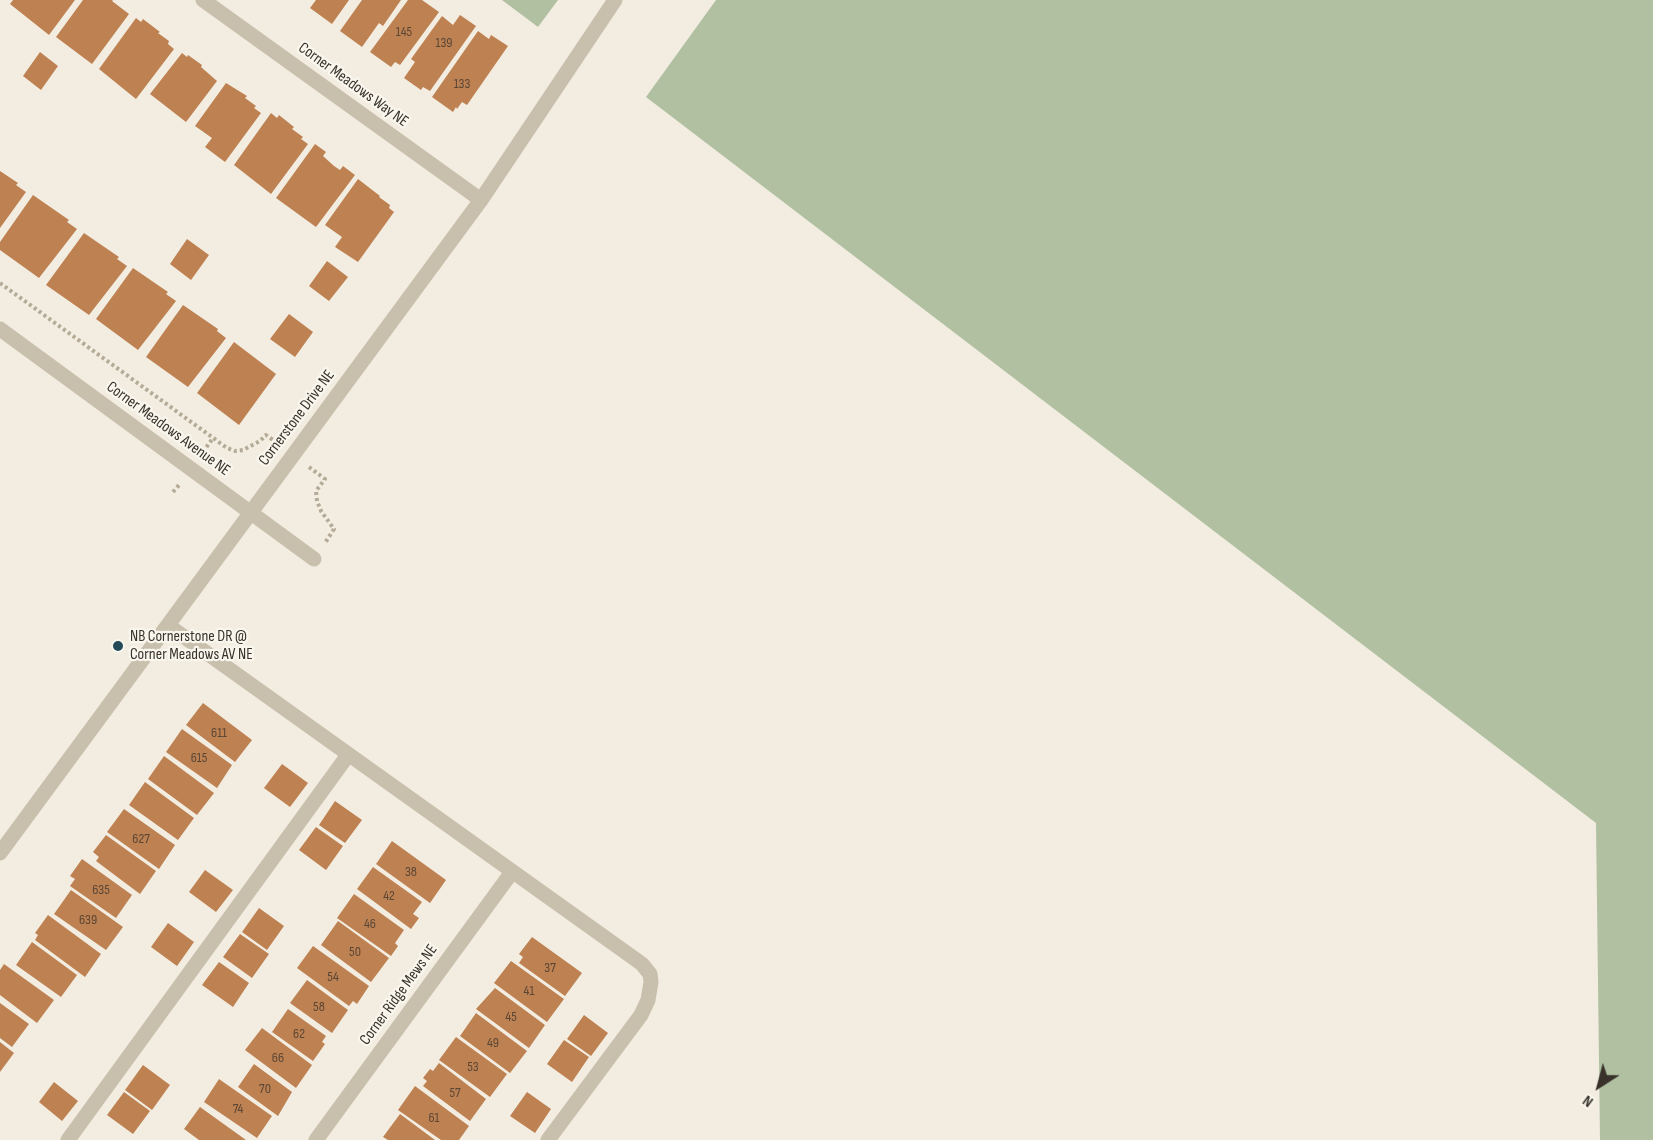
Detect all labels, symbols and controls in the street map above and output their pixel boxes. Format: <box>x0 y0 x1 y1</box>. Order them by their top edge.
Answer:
house number: 145 <box>396 24 412 40</box>
house number: 139 <box>436 35 452 51</box>
street label: Corner Meadows Way NE <box>294 39 412 131</box>
house number: 133 <box>454 76 470 92</box>
street label: Cornerstone Drive NE <box>255 366 339 470</box>
street label: Corner Meadows Avenue NE <box>102 378 234 480</box>
place label: NB Cornerstone DR @ Corner Meadows AV NE <box>130 627 253 665</box>
marker: NB Cornerstone DR @ Corner Meadows AV NE <box>111 639 125 653</box>
house number: 611 <box>211 725 227 741</box>
house number: 615 <box>191 750 207 766</box>
house number: 627 <box>132 831 150 847</box>
house number: 38 <box>405 864 417 880</box>
house number: 635 <box>92 882 110 898</box>
house number: 42 <box>383 888 395 904</box>
house number: 639 <box>79 912 97 928</box>
house number: 46 <box>364 916 376 932</box>
street label: Corner Ridge Mews NE <box>356 941 442 1049</box>
house number: 50 <box>349 944 361 960</box>
house number: 37 <box>544 960 556 976</box>
house number: 54 <box>327 969 339 985</box>
house number: 41 <box>524 983 534 999</box>
house number: 58 <box>313 999 325 1015</box>
house number: 45 <box>505 1009 517 1025</box>
house number: 62 <box>293 1026 305 1042</box>
house number: 49 <box>487 1035 499 1051</box>
house number: 66 <box>272 1050 284 1066</box>
north arrow <box>1569 1056 1629 1116</box>
house number: 53 <box>467 1059 479 1075</box>
house number: 70 <box>259 1081 271 1097</box>
house number: 57 <box>449 1085 461 1101</box>
text: N <box>1579 1091 1597 1111</box>
house number: 74 <box>233 1101 243 1117</box>
house number: 61 <box>428 1110 440 1126</box>

